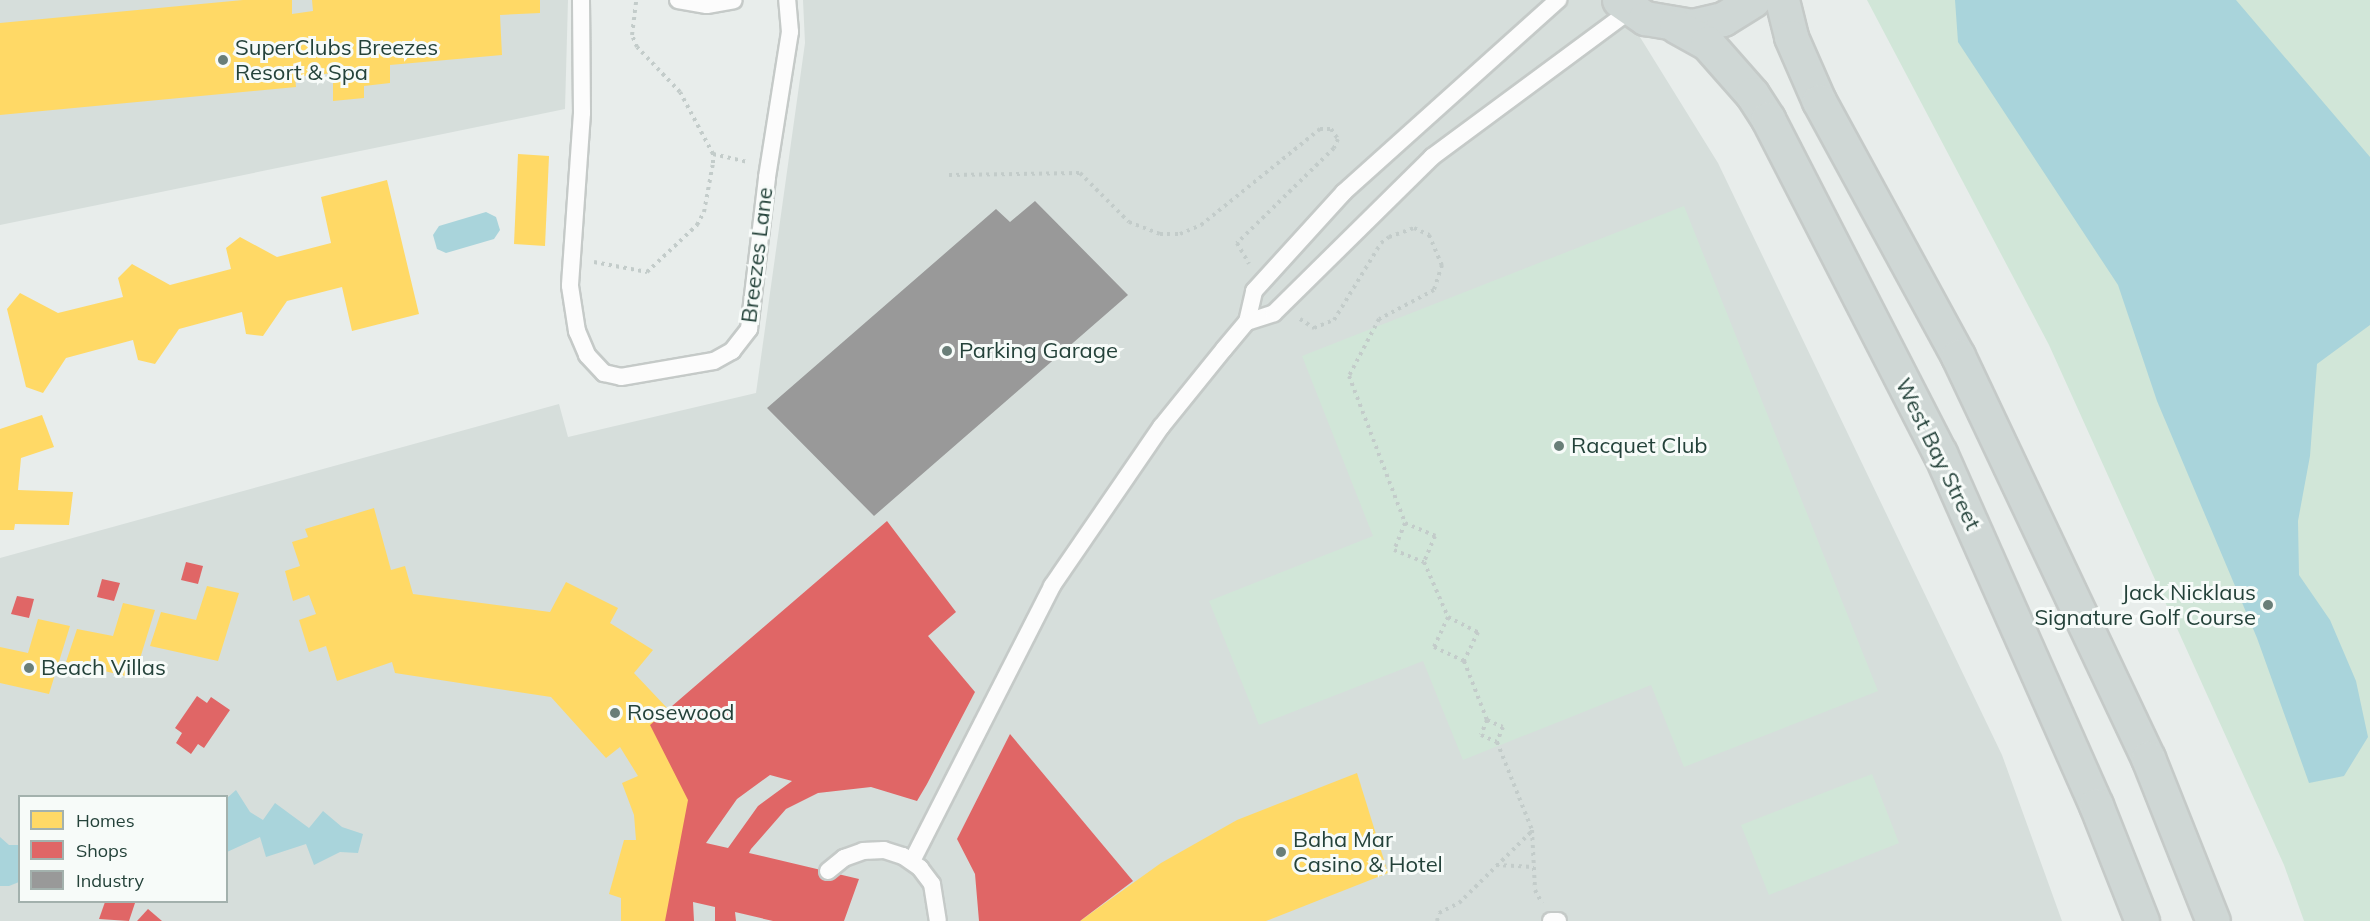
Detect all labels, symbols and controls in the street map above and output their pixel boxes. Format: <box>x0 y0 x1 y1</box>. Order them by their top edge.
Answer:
place label: SuperClubs Breezes Resort & Spa <box>235 34 438 86</box>
marker: SuperClubs Breezes Resort & Spa <box>216 53 230 67</box>
street label: Breezes Lane <box>736 186 778 324</box>
place label: Parking Garage <box>959 338 1118 364</box>
marker: Parking Garage <box>940 344 954 358</box>
street label: West Bay Street <box>1890 374 1986 534</box>
place label: Racquet Club <box>1571 433 1708 459</box>
marker: Racquet Club <box>1552 439 1566 453</box>
place label: Jack Nicklaus Signature Golf Course <box>2034 579 2256 630</box>
marker: Jack Nicklaus Signature Golf Course <box>2261 598 2275 612</box>
place label: Beach Villas <box>41 655 166 681</box>
marker: Beach Villas <box>22 661 36 675</box>
place label: Rosewood <box>627 700 735 726</box>
marker: Rosewood <box>608 706 622 720</box>
legend <box>18 795 228 903</box>
text: Homes <box>76 809 135 832</box>
place label: Baha Mar Casino & Hotel <box>1293 826 1443 878</box>
text: Shops <box>76 839 128 862</box>
marker: Baha Mar Casino & Hotel <box>1274 845 1288 859</box>
text: Industry <box>76 869 144 892</box>

